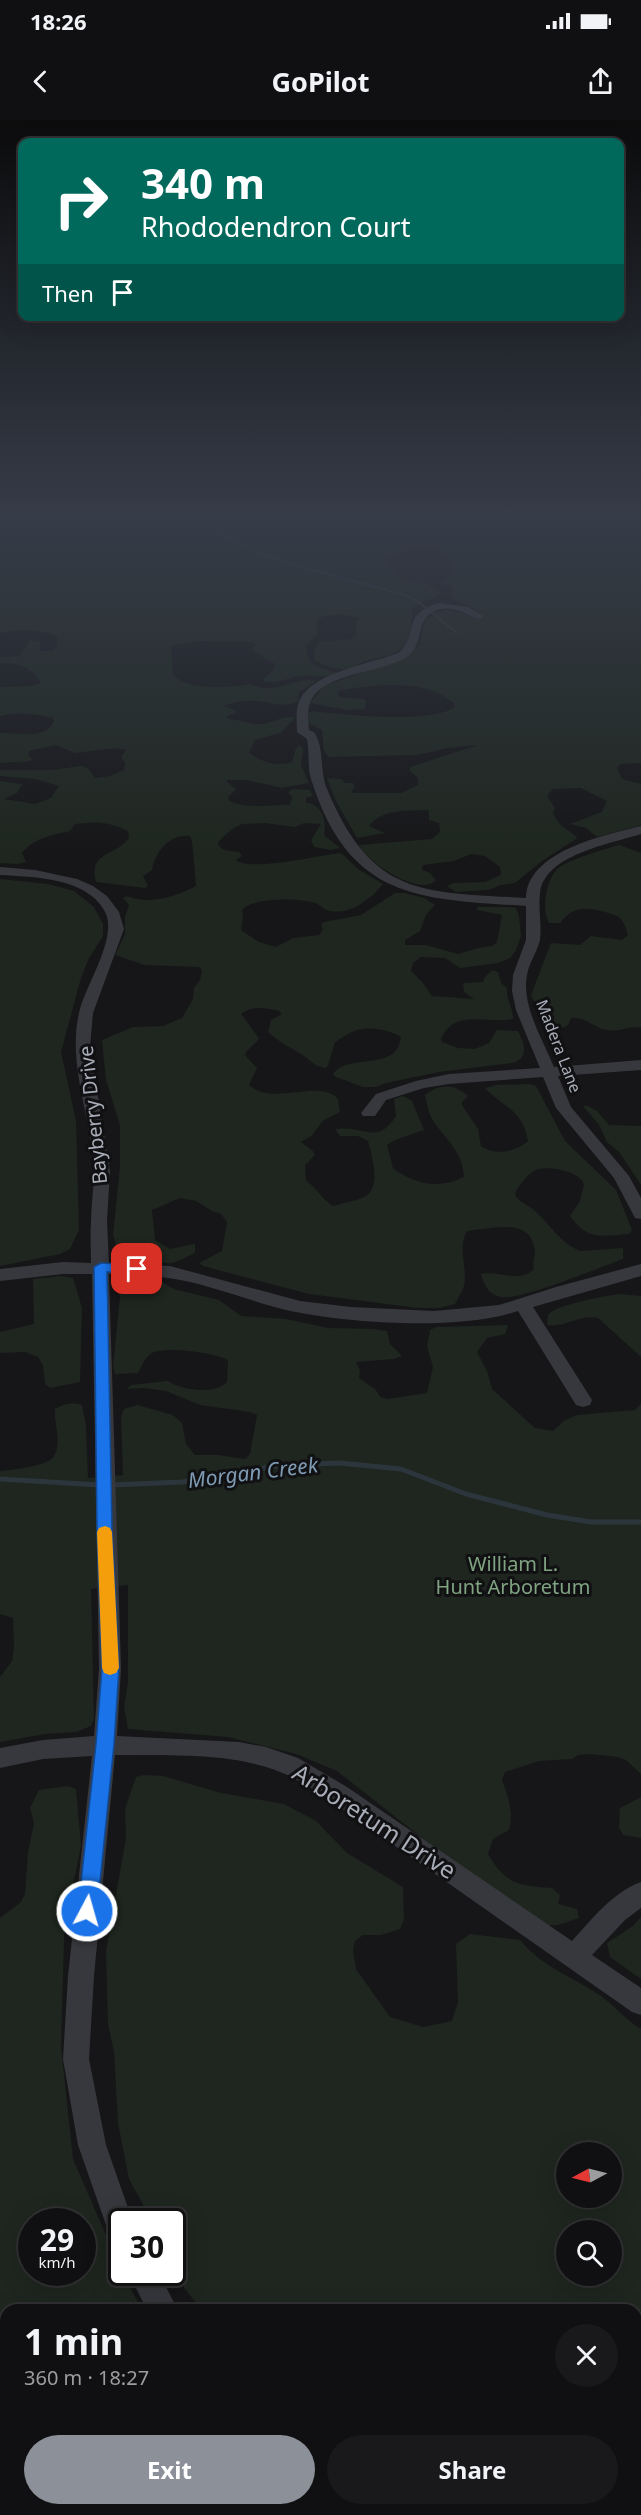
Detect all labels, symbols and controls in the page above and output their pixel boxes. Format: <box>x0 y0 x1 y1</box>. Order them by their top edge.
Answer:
text: 18:26 <box>30 6 87 36</box>
text: GoPilot <box>272 63 369 100</box>
icon: back <box>24 65 57 98</box>
icon: share <box>584 65 617 98</box>
text: 340 m <box>141 154 265 211</box>
icon: right <box>42 162 120 240</box>
text: Rhododendron Court <box>141 208 411 245</box>
icon: arrive <box>106 276 139 309</box>
text: Then <box>42 278 94 308</box>
street label: Madera Lane <box>531 996 587 1096</box>
street label: Bayberry Drive <box>72 1044 113 1186</box>
pin <box>111 1243 162 1294</box>
icon: arrive <box>120 1252 153 1285</box>
water label: Morgan Creek <box>186 1450 321 1494</box>
park label: William L. Hunt Arboretum <box>436 1550 590 1600</box>
street label: Arboretum Drive <box>287 1755 463 1886</box>
position arrow <box>55 1879 119 1943</box>
north arrow <box>556 2142 622 2208</box>
map controls <box>556 2142 622 2286</box>
speed limit sign: 30 <box>108 2208 186 2286</box>
text: 29 <box>40 2219 74 2260</box>
button: search <box>556 2220 622 2286</box>
text: km/h <box>39 2252 75 2272</box>
text: 1 min <box>24 2317 123 2366</box>
button: close <box>555 2324 618 2387</box>
text: 360 m · 18:27 <box>24 2364 149 2391</box>
button: Exit <box>24 2435 315 2504</box>
button: Share <box>327 2435 618 2504</box>

